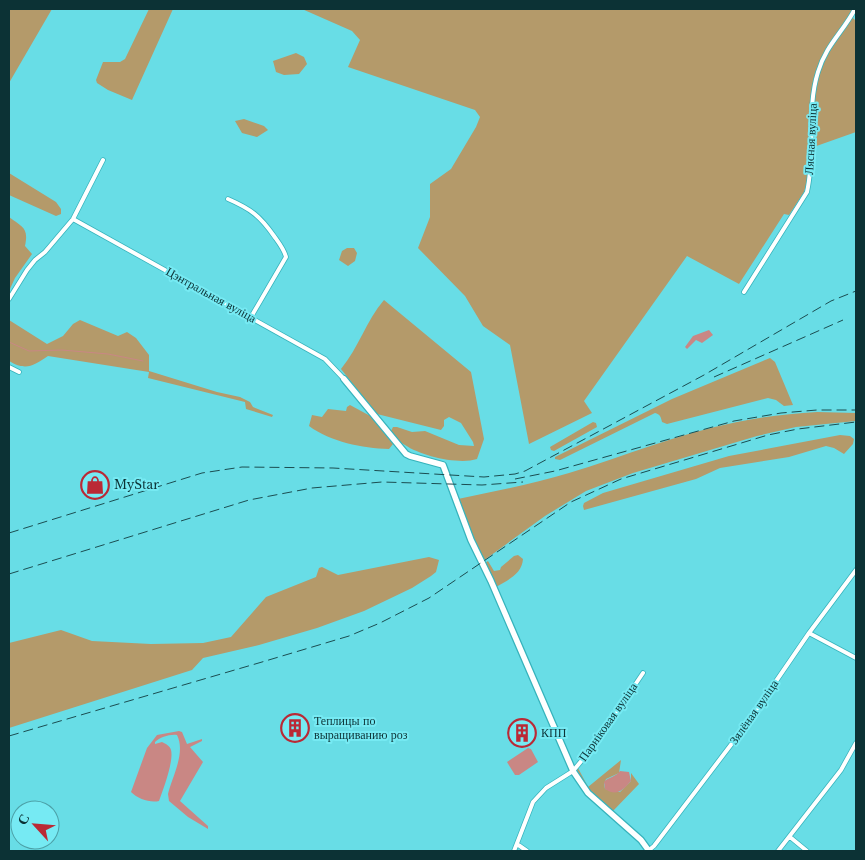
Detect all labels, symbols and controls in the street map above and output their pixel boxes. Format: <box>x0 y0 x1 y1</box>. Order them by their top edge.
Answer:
street label: Лясная вуліца <box>801 102 820 175</box>
street label: Цэнтральная вуліца <box>163 264 260 326</box>
shop icon: MyStar <box>80 470 110 500</box>
place label: MyStar <box>114 477 159 492</box>
street label: Зялёная вуліца <box>726 676 782 747</box>
street label: Парніковая вуліца <box>575 679 641 764</box>
building icon: Теплицы по выращиванию роз <box>280 713 310 743</box>
place label: Теплицы по выращиванию роз <box>314 713 408 742</box>
building icon: КПП <box>507 718 537 748</box>
place label: КПП <box>541 725 567 740</box>
north arrow <box>10 800 60 850</box>
text: С <box>13 811 34 828</box>

